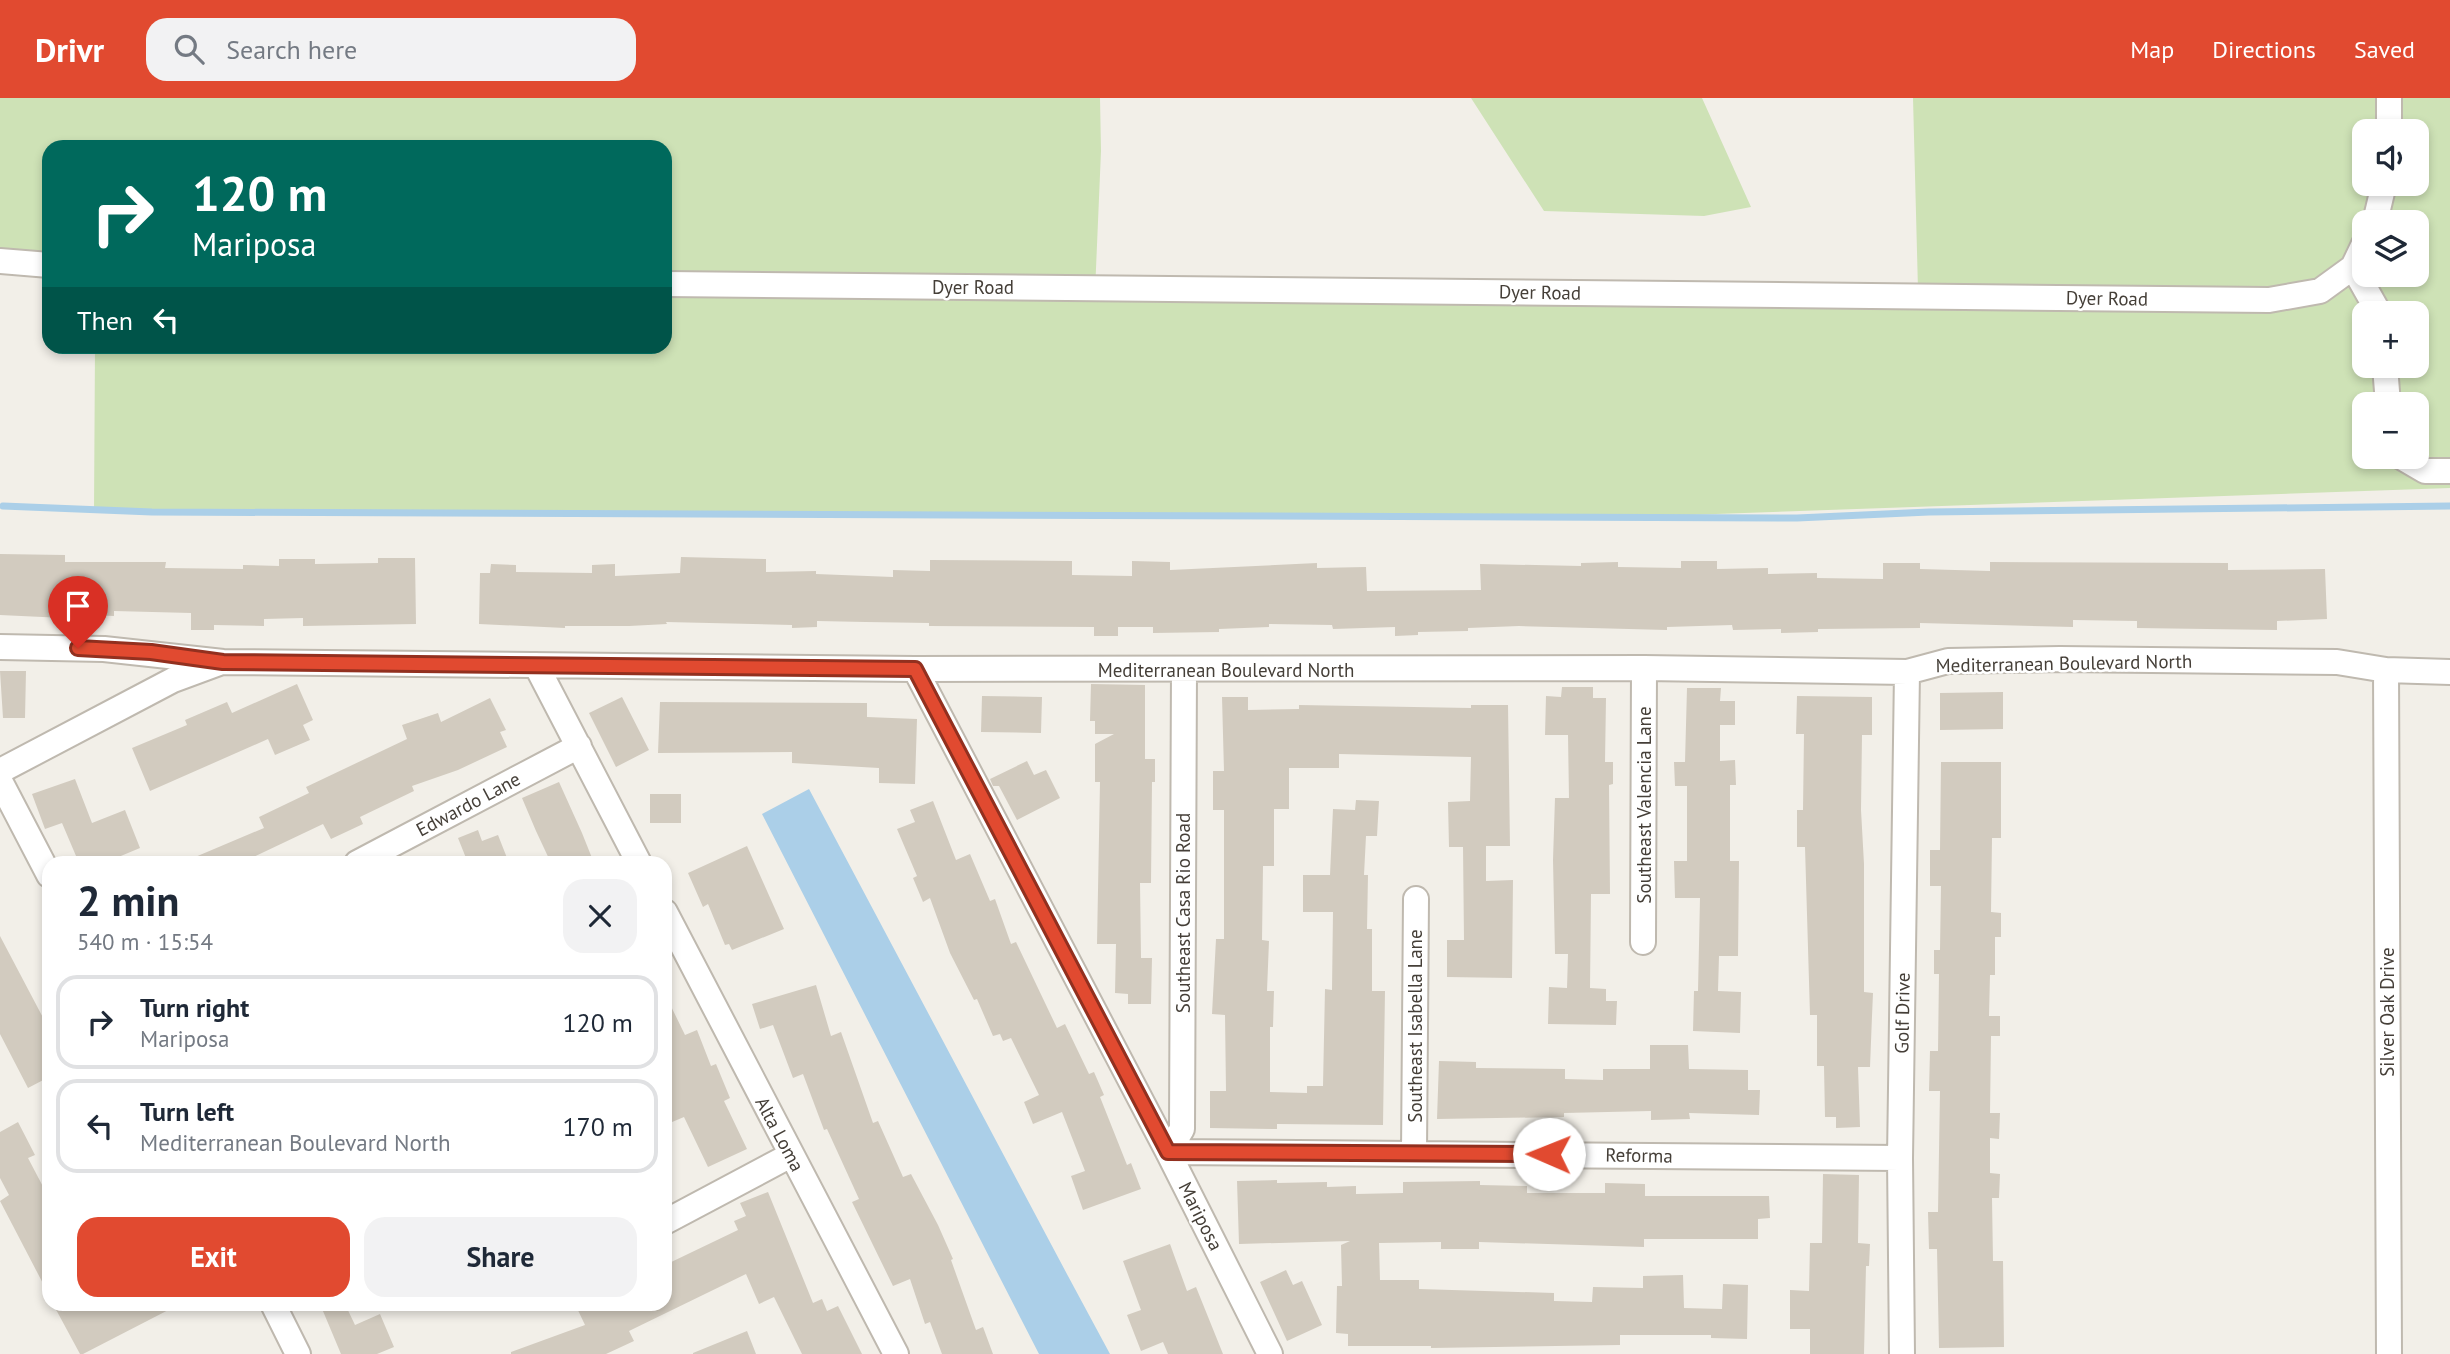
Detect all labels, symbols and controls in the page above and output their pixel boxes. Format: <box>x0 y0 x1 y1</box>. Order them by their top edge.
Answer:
search box <box>146 18 636 81</box>
text: Drivr <box>35 28 104 71</box>
icon: search <box>170 30 208 68</box>
text: Search here <box>226 33 357 66</box>
text: Map <box>2130 34 2174 65</box>
text: Directions <box>2212 34 2316 65</box>
text: Saved <box>2354 34 2415 65</box>
map controls <box>2352 119 2429 469</box>
button: sound <box>2352 119 2429 196</box>
text: 120 m <box>192 161 327 225</box>
icon: right <box>77 168 168 259</box>
button: layers <box>2352 210 2429 287</box>
text: Mariposa <box>192 223 316 265</box>
street label: Dyer Road <box>932 275 1014 299</box>
street label: Dyer Road <box>1499 279 1581 305</box>
street label: Dyer Road <box>2066 285 2148 311</box>
icon: left <box>147 301 185 339</box>
button: + <box>2352 301 2429 378</box>
text: Then <box>77 304 133 337</box>
button: − <box>2352 392 2429 469</box>
pin <box>48 576 108 648</box>
icon: arrive <box>59 587 97 625</box>
street label: Mediterranean Boulevard North <box>1935 649 2193 677</box>
street label: Mediterranean Boulevard North <box>1098 658 1354 682</box>
street label: Southeast Valencia Lane <box>1632 706 1656 904</box>
street label: Edwardo Lane <box>412 766 524 842</box>
street label: Southeast Casa Rio Road <box>1171 813 1195 1013</box>
text: 2 min <box>77 873 179 928</box>
button: close <box>563 879 637 953</box>
text: 540 m · 15:54 <box>77 927 213 956</box>
street label: Southeast Isabella Lane <box>1403 929 1427 1123</box>
street label: Silver Oak Drive <box>2375 947 2399 1077</box>
street label: Golf Drive <box>1889 972 1915 1054</box>
text: Turn right <box>140 991 249 1024</box>
icon: right <box>81 1003 119 1041</box>
text: 120 m <box>562 1006 633 1039</box>
text: Mariposa <box>140 1024 229 1053</box>
street label: Alta Loma <box>750 1092 810 1176</box>
text: Turn left <box>140 1095 234 1128</box>
icon: left <box>81 1107 119 1145</box>
text: 170 m <box>562 1110 633 1143</box>
position arrow <box>1512 1117 1586 1191</box>
text: Mediterranean Boulevard North <box>140 1128 451 1157</box>
street label: Reforma <box>1605 1142 1673 1168</box>
street label: Mariposa <box>1174 1178 1228 1254</box>
button: Exit <box>77 1217 350 1297</box>
button: Share <box>364 1217 637 1297</box>

